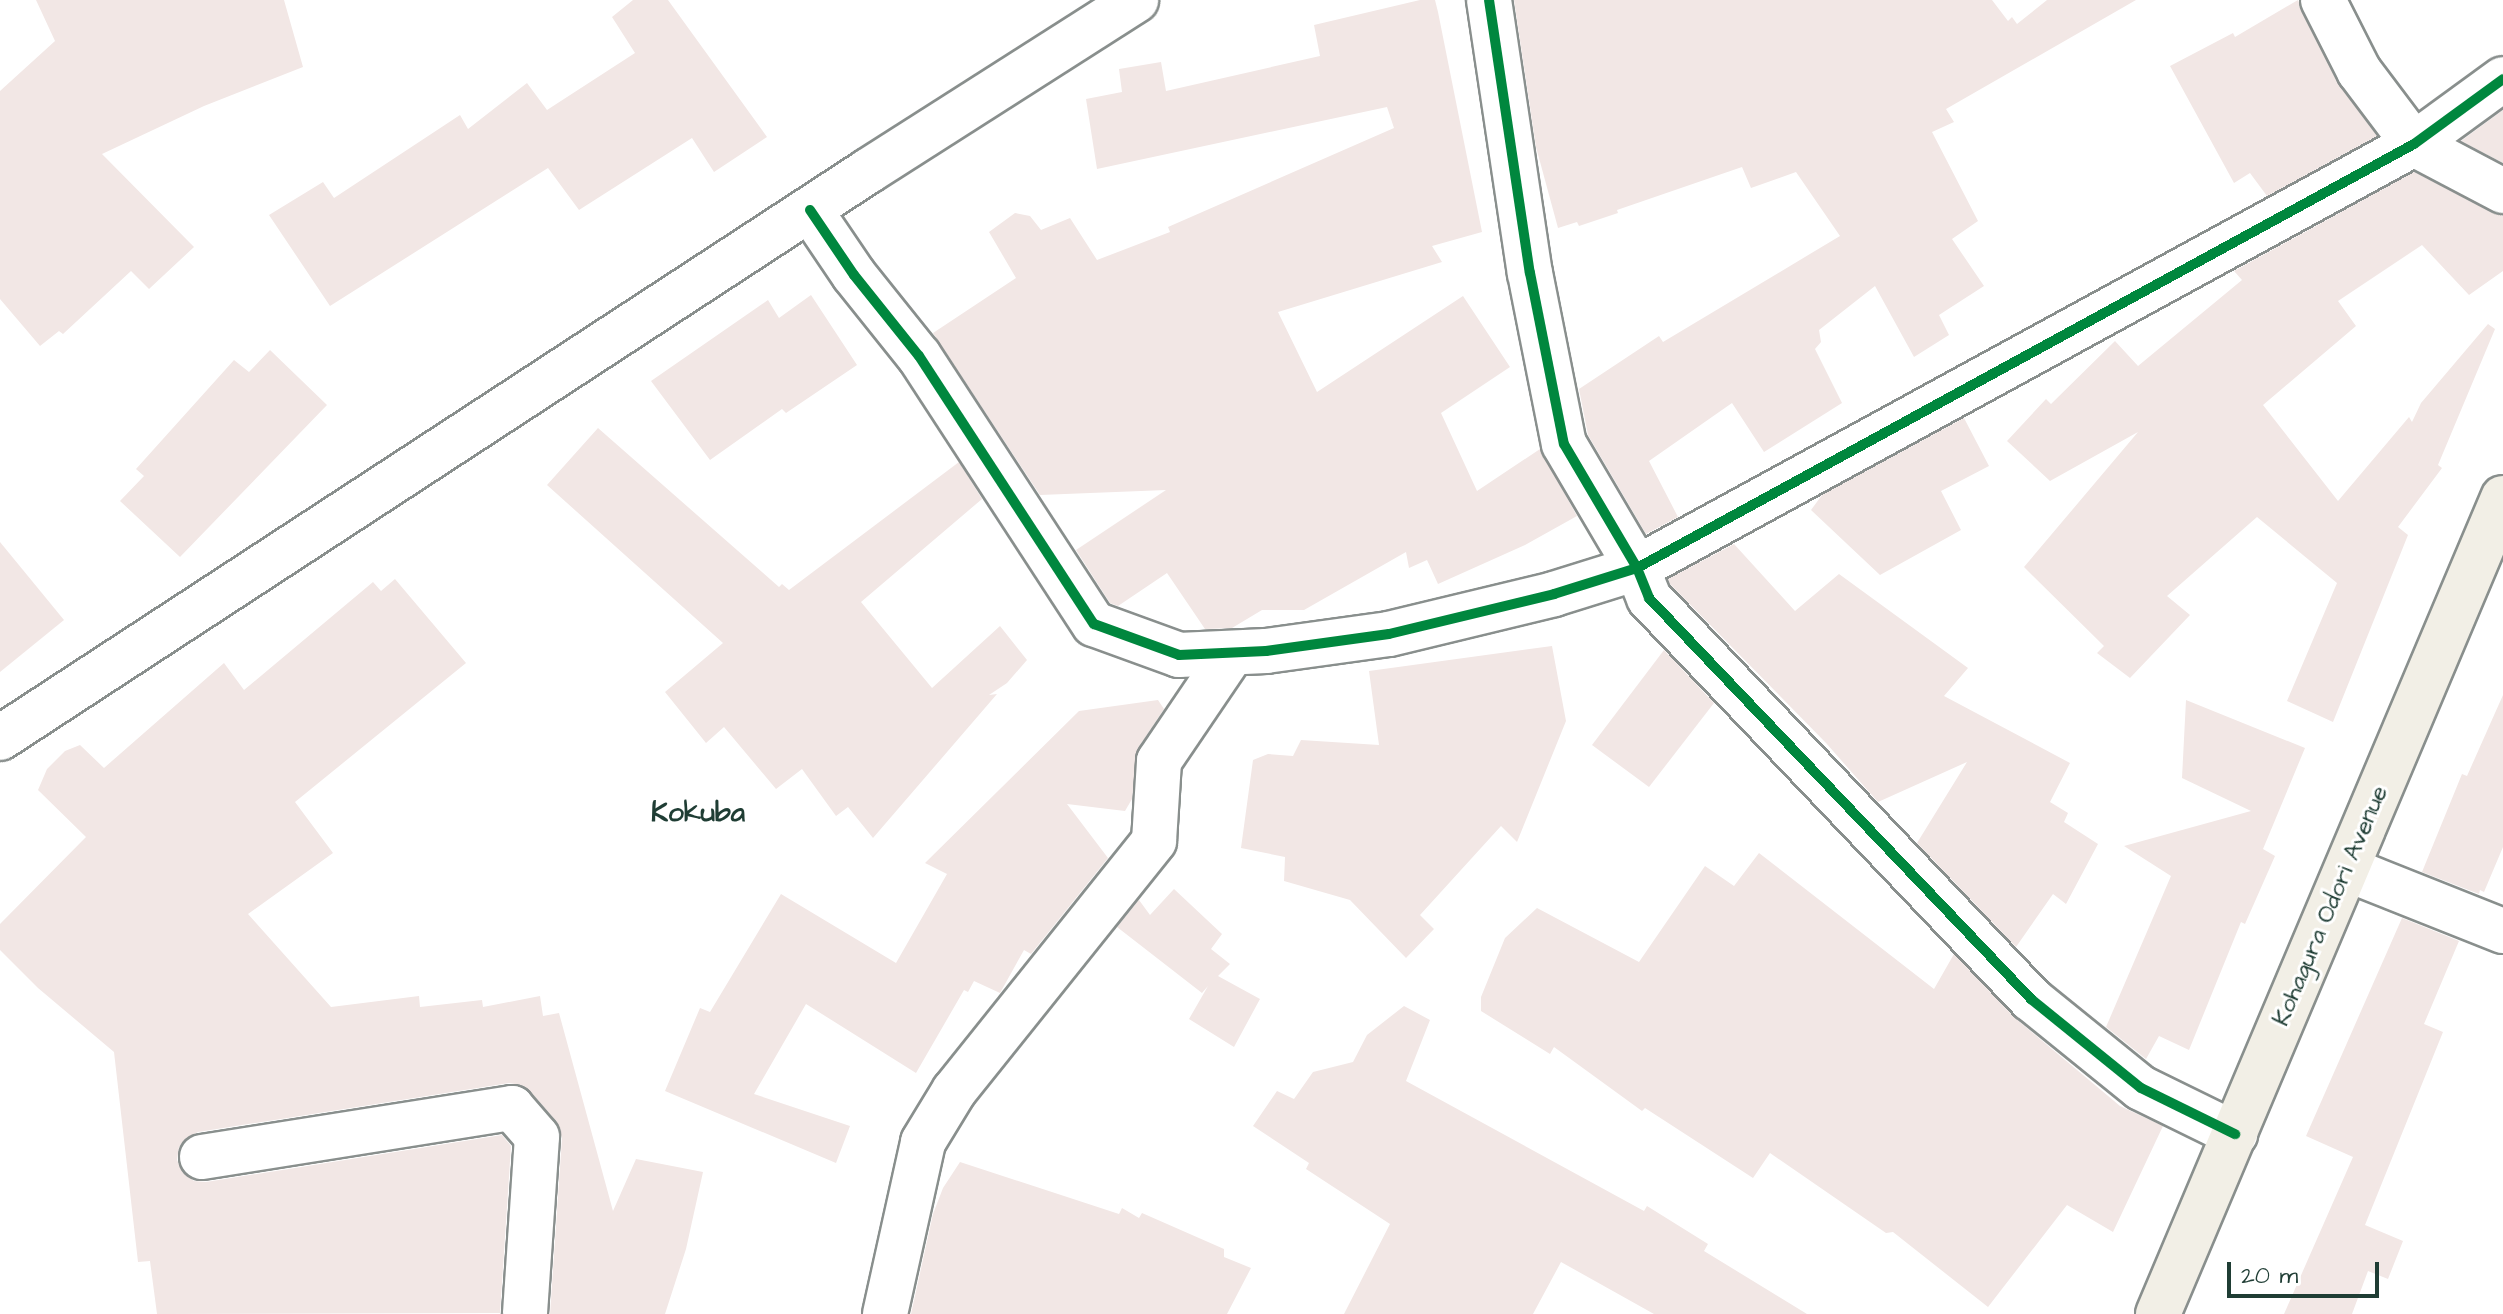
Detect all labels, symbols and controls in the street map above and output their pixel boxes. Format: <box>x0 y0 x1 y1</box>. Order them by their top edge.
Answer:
street label: Kohagura Odori Avenue <box>2267 782 2395 1030</box>
district label: Kokuba <box>651 796 745 830</box>
scale bar <box>2231 1246 2383 1296</box>
text: 20 m <box>2241 1259 2298 1293</box>

